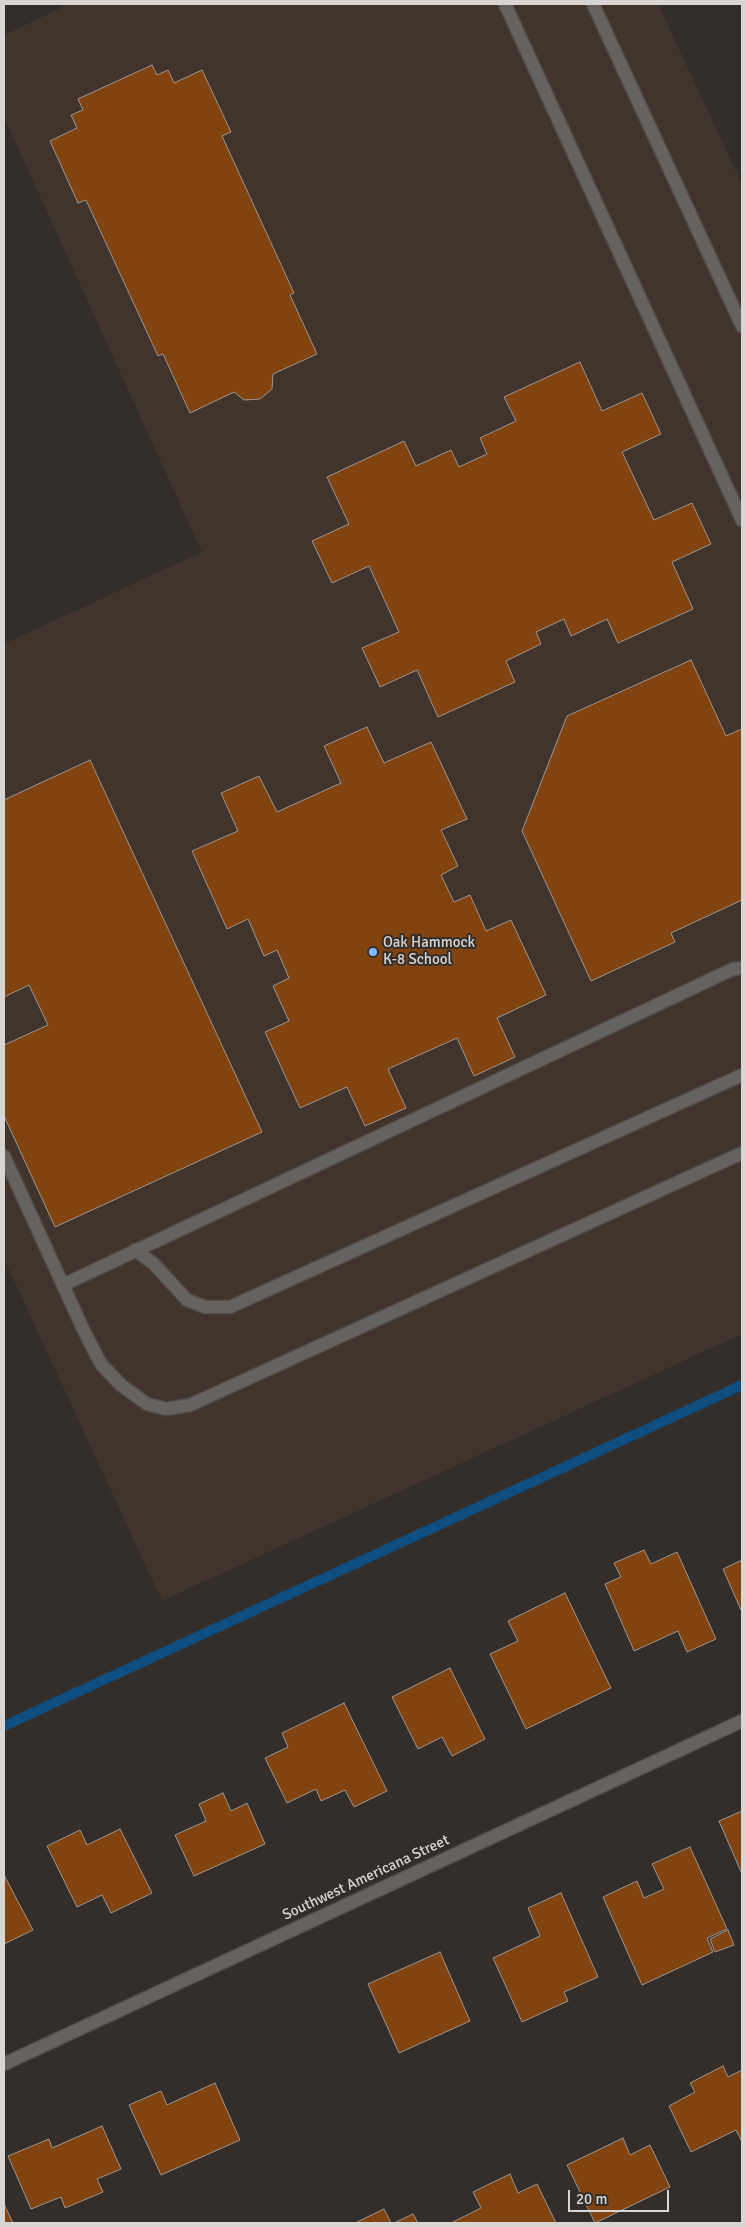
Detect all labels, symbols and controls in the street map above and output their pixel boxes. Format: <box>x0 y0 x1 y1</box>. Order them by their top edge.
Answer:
place label: Oak Hammock K-8 School <box>383 934 475 969</box>
marker: Oak Hammock K-8 School <box>367 946 379 958</box>
street label: Southwest Americana Street <box>280 1831 452 1925</box>
scale bar <box>571 2180 672 2212</box>
text: 20 m <box>576 2190 607 2208</box>

